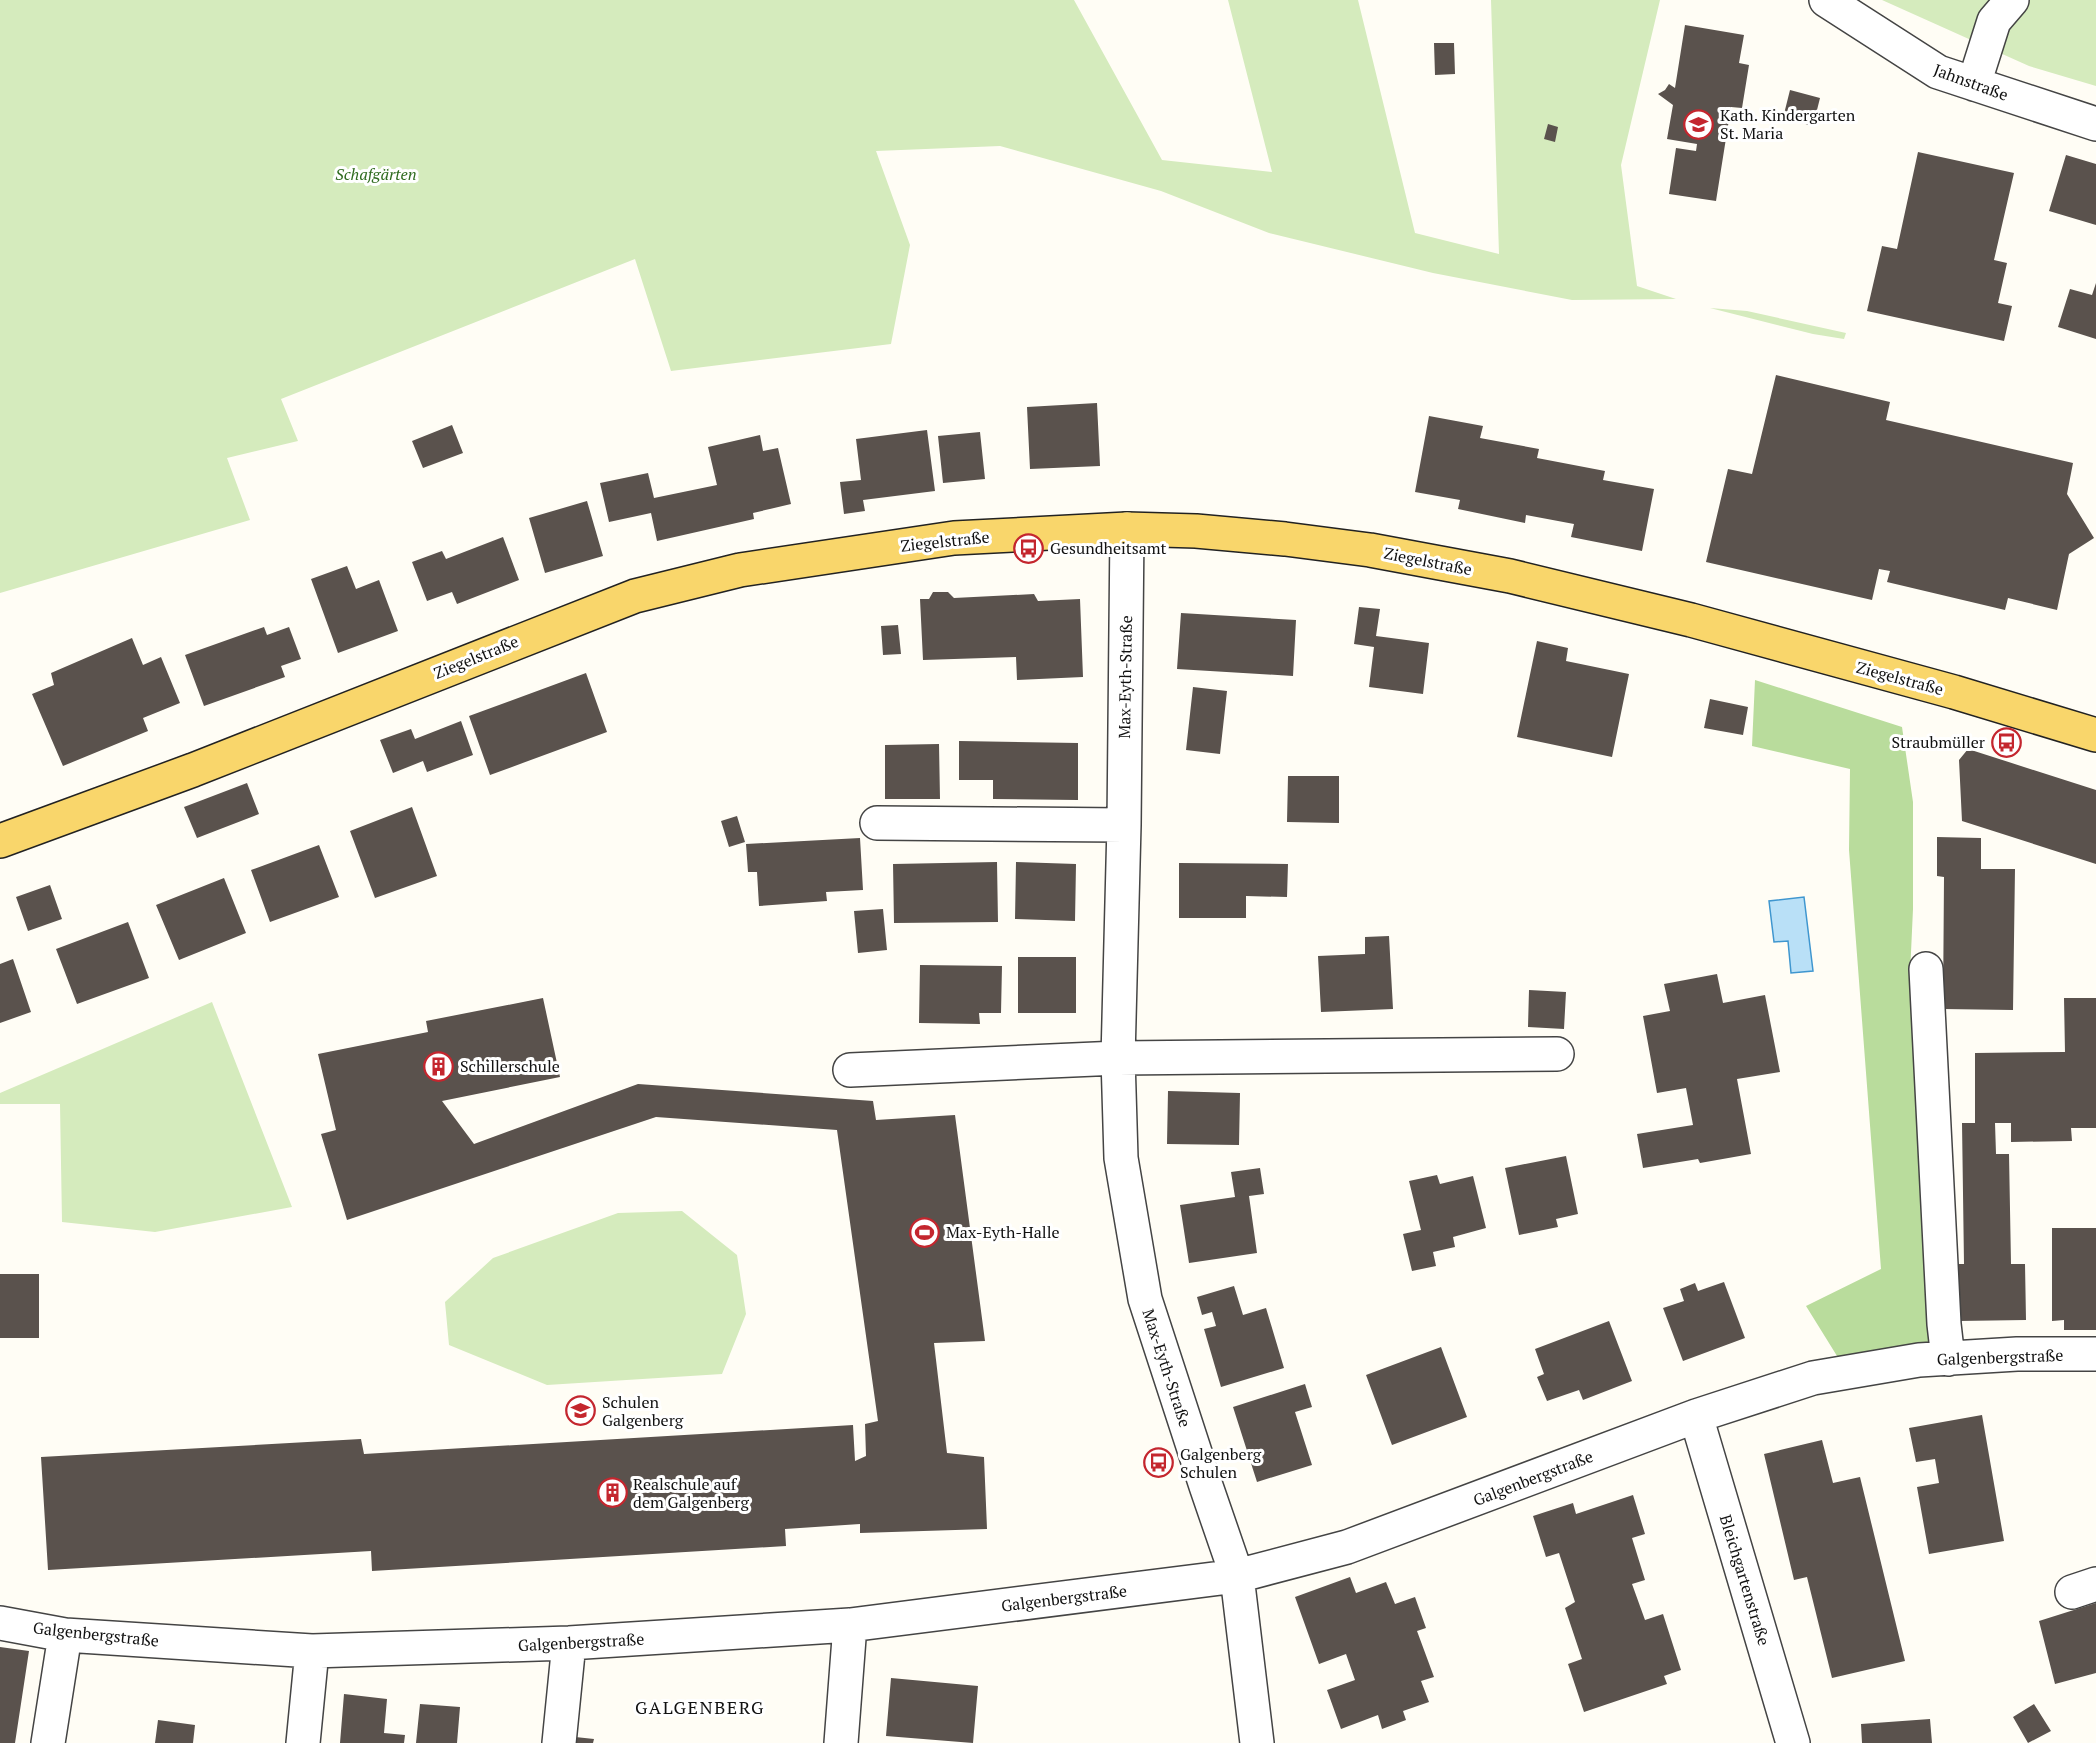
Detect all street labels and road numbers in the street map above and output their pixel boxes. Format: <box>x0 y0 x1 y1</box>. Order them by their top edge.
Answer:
street label: Jahnstraße <box>1931 58 2011 106</box>
street label: Ziegelstraße <box>899 525 991 557</box>
street label: Ziegelstraße <box>1382 542 1474 580</box>
street label: Max-Eyth-Straße <box>1113 615 1137 739</box>
street label: Ziegelstraße <box>431 630 521 684</box>
street label: Ziegelstraße <box>1854 656 1946 700</box>
street label: Max-Eyth-Straße <box>1138 1306 1196 1430</box>
street label: Galgenbergstraße <box>1936 1344 2064 1370</box>
street label: Galgenbergstraße <box>1470 1445 1596 1511</box>
street label: Bleichgartenstraße <box>1715 1512 1775 1648</box>
street label: Galgenbergstraße <box>1000 1579 1128 1617</box>
street label: Galgenbergstraße <box>32 1616 160 1652</box>
street label: Galgenbergstraße <box>517 1628 645 1656</box>

